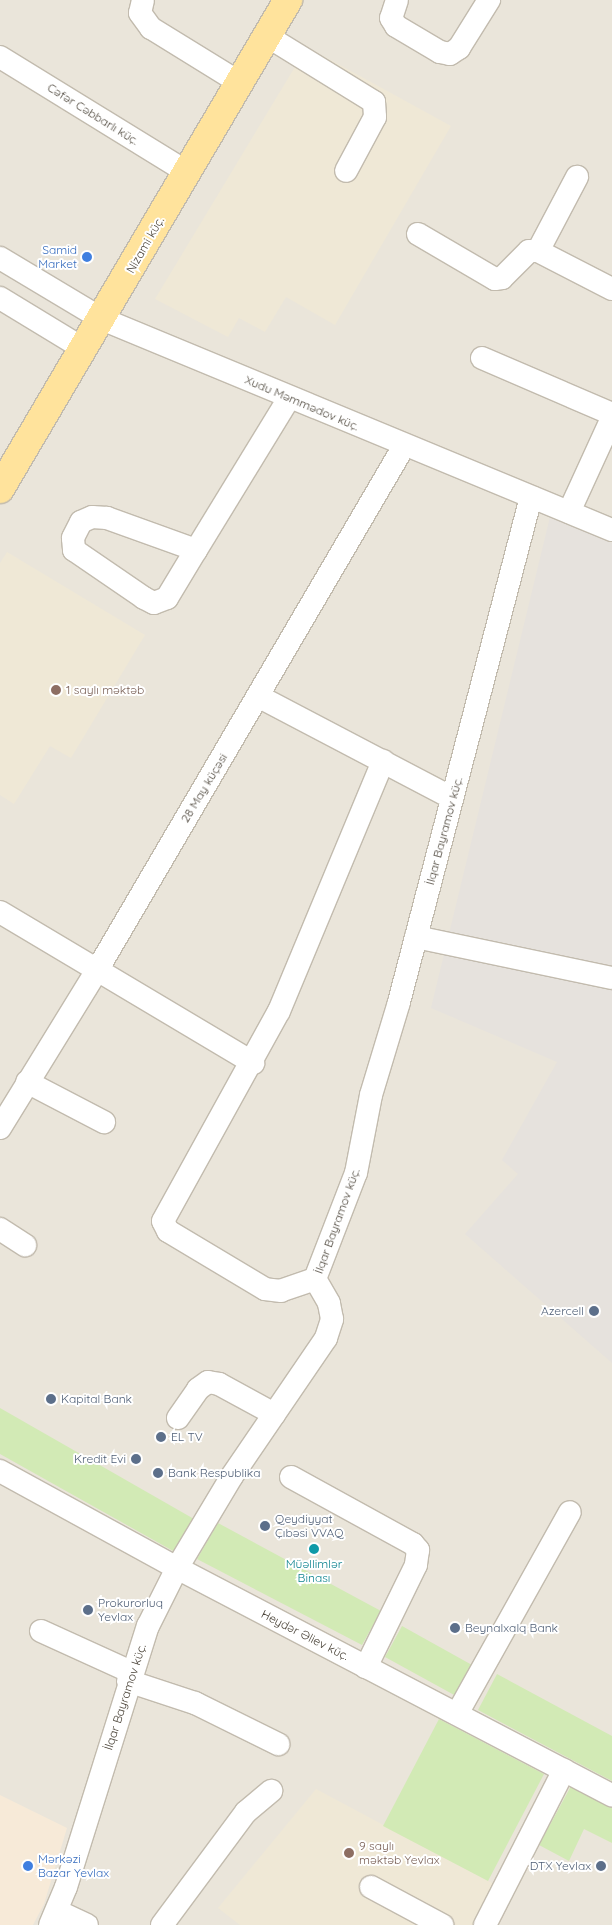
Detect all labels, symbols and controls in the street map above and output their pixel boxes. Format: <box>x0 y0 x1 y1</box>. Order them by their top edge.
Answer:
street label: Cəfər Cəbbarlı küç. <box>45 80 141 148</box>
street label: Nizami küç. <box>123 214 167 276</box>
place label: Samid Market <box>38 243 77 271</box>
marker: Samid Market <box>81 251 93 263</box>
street label: Xudu Məmmədov küç. <box>243 372 361 434</box>
place label: 1 saylı məktəb <box>66 683 144 697</box>
marker: 1 saylı məktəb <box>50 684 62 696</box>
street label: 28 May küçəsi <box>178 751 230 825</box>
street label: İlqar Bayramov küç. <box>423 775 465 887</box>
street label: İlqar Bayramov küç. <box>311 1166 363 1276</box>
place label: Azercell <box>541 1304 584 1318</box>
marker: Azercell <box>588 1305 600 1317</box>
place label: Kapital Bank <box>61 1392 132 1406</box>
marker: Kapital Bank <box>45 1393 57 1405</box>
place label: EL TV <box>171 1430 203 1444</box>
marker: EL TV <box>155 1431 167 1443</box>
place label: Kredit Evi <box>74 1452 126 1466</box>
marker: Kredit Evi <box>130 1453 142 1465</box>
place label: Bank Respublika <box>168 1466 260 1480</box>
marker: Bank Respublika <box>152 1467 164 1479</box>
place label: Qeydiyyat Çıbəsi VVAQ <box>275 1512 343 1540</box>
marker: Qeydiyyat Çıbəsi VVAQ <box>259 1520 271 1532</box>
marker: Müəllimlər Binası <box>308 1543 320 1555</box>
place label: Müəllimlər Binası <box>286 1557 342 1585</box>
place label: Prokurorluq Yevlax <box>98 1596 163 1624</box>
marker: Prokurorluq Yevlax <box>82 1604 94 1616</box>
street label: Heydər Əliev küç. <box>259 1607 351 1663</box>
place label: Beynalxalq Bank <box>465 1621 558 1635</box>
marker: Beynalxalq Bank <box>449 1622 461 1634</box>
street label: İlqar Bayramov küç. <box>101 1642 149 1752</box>
place label: 9 saylı məktəb Yevlax <box>359 1839 440 1867</box>
marker: 9 saylı məktəb Yevlax <box>343 1847 355 1859</box>
place label: Mərkəzi Bazar Yevlax <box>38 1852 109 1880</box>
place label: DTX Yevlax <box>530 1859 591 1873</box>
marker: Mərkəzi Bazar Yevlax <box>22 1860 34 1872</box>
marker: DTX Yevlax <box>595 1860 607 1872</box>

